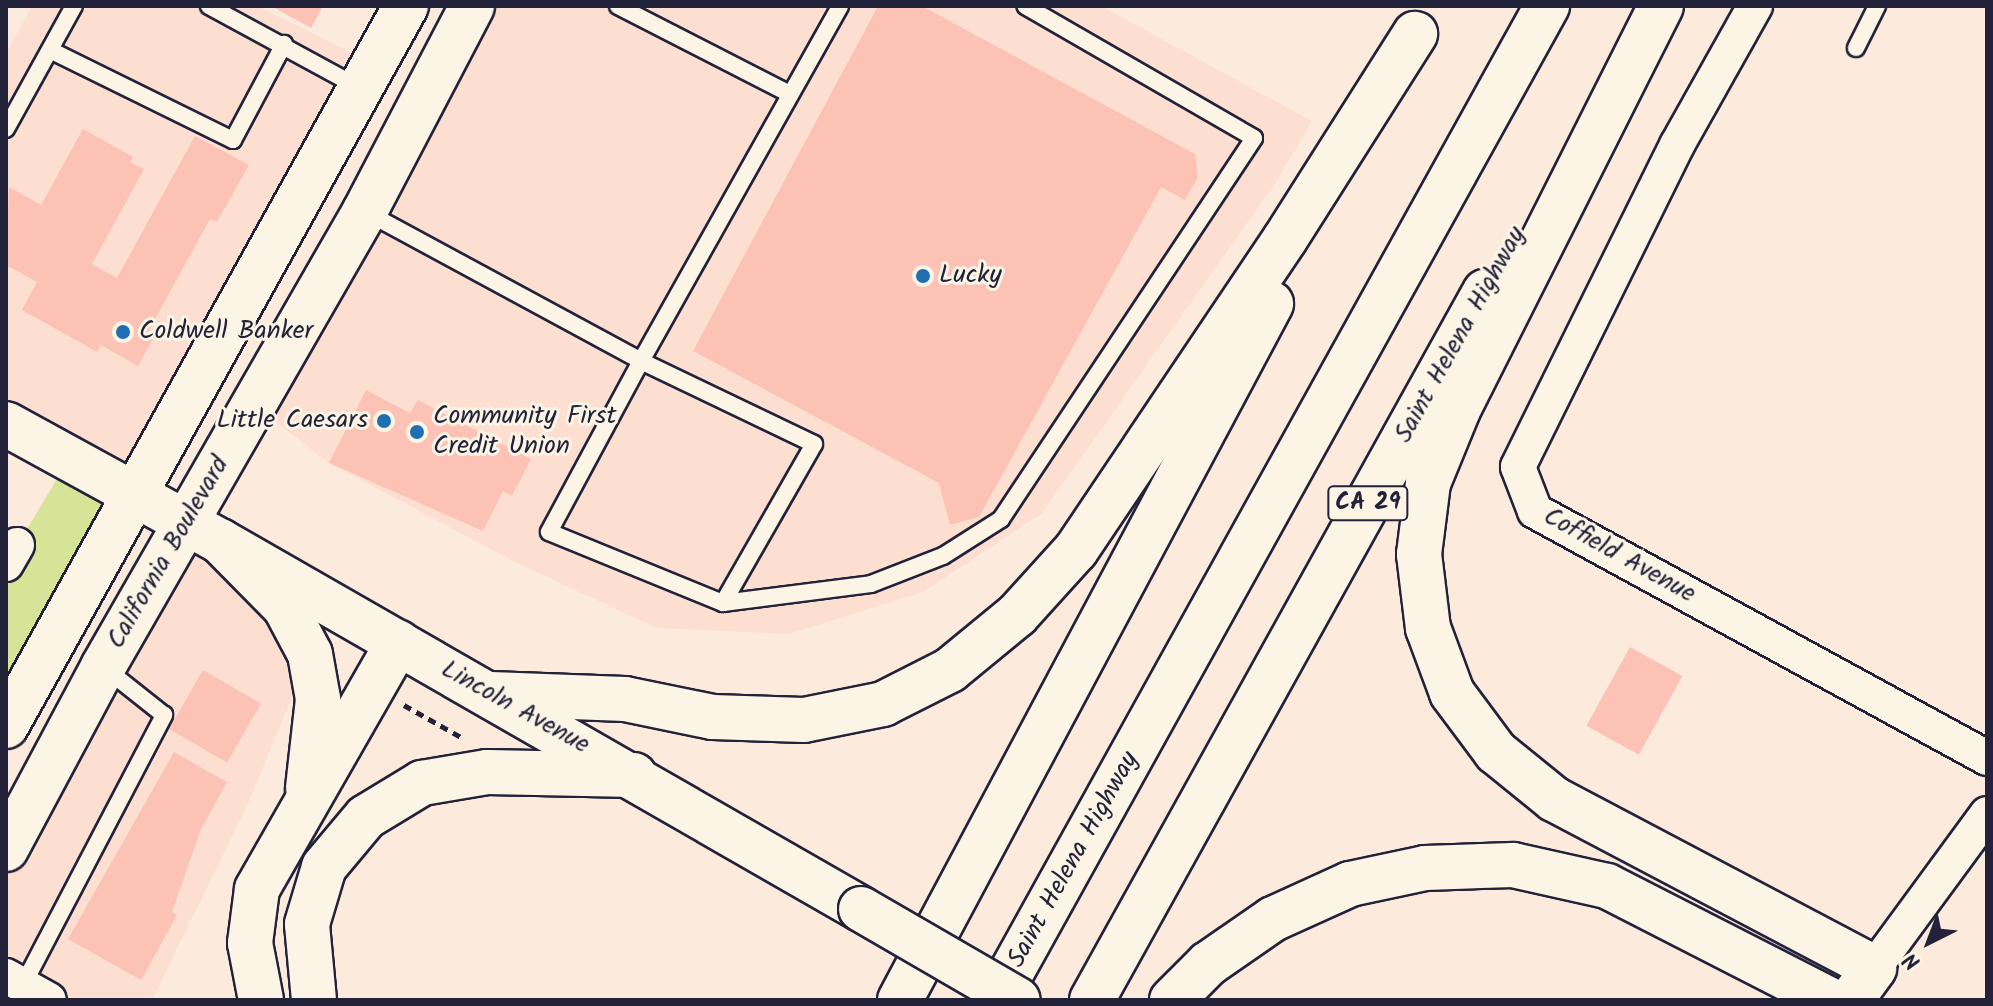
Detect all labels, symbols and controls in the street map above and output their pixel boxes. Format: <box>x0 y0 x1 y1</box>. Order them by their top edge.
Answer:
street label: Saint Helena Highway <box>1389 222 1533 448</box>
place label: Lucky <box>939 260 1002 292</box>
marker: Lucky <box>914 267 932 285</box>
place label: Coldwell Banker <box>139 316 313 348</box>
marker: Coldwell Banker <box>114 323 132 341</box>
place label: Community First Credit Union <box>433 401 617 462</box>
place label: Little Caesars <box>217 405 368 437</box>
marker: Little Caesars <box>375 412 393 430</box>
marker: Community First Credit Union <box>408 423 426 441</box>
street label: California Boulevard <box>101 451 237 655</box>
road number: CA 29 <box>1326 483 1410 523</box>
street label: Coffield Avenue <box>1538 501 1700 611</box>
street label: Lincoln Avenue <box>435 654 595 762</box>
street label: Saint Helena Highway <box>1002 747 1146 973</box>
north arrow <box>1889 902 1969 982</box>
text: N <box>1896 943 1929 978</box>

